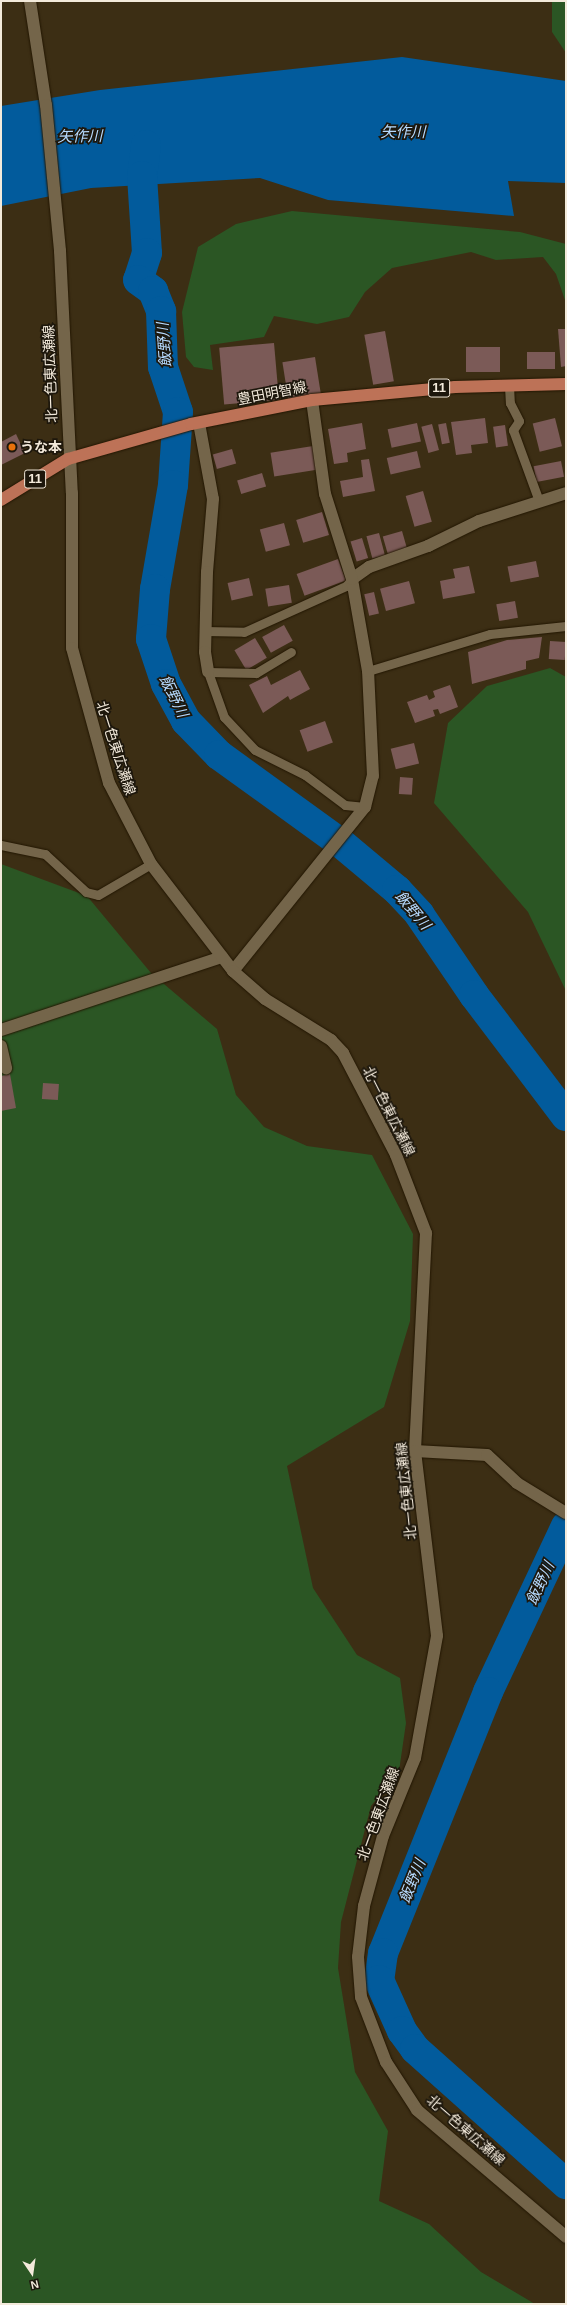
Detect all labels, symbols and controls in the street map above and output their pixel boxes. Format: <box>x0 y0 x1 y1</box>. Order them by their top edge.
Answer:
water label: 矢作川 <box>381 123 425 141</box>
water label: 矢作川 <box>57 127 103 145</box>
water label: 飯野川 <box>153 322 175 368</box>
street label: 北一色東広瀬線 <box>40 325 60 423</box>
road number: 11 <box>428 377 450 399</box>
street label: 豊田明智線 <box>236 378 308 408</box>
place label: うな本 <box>20 439 62 455</box>
marker: うな本 <box>7 442 17 452</box>
road number: 11 <box>24 468 46 490</box>
water label: 飯野川 <box>156 672 192 720</box>
street label: 北一色東広瀬線 <box>93 699 139 797</box>
water label: 飯野川 <box>392 887 434 933</box>
street label: 北一色東広瀬線 <box>359 1064 419 1158</box>
street label: 北一色東広瀬線 <box>393 1441 419 1541</box>
water label: 飯野川 <box>522 1559 558 1607</box>
street label: 北一色東広瀬線 <box>353 1765 403 1863</box>
water label: 飯野川 <box>395 1857 429 1905</box>
street label: 北一色東広瀬線 <box>424 2092 508 2168</box>
north arrow <box>12 2253 52 2293</box>
text: N <box>29 2278 40 2291</box>

